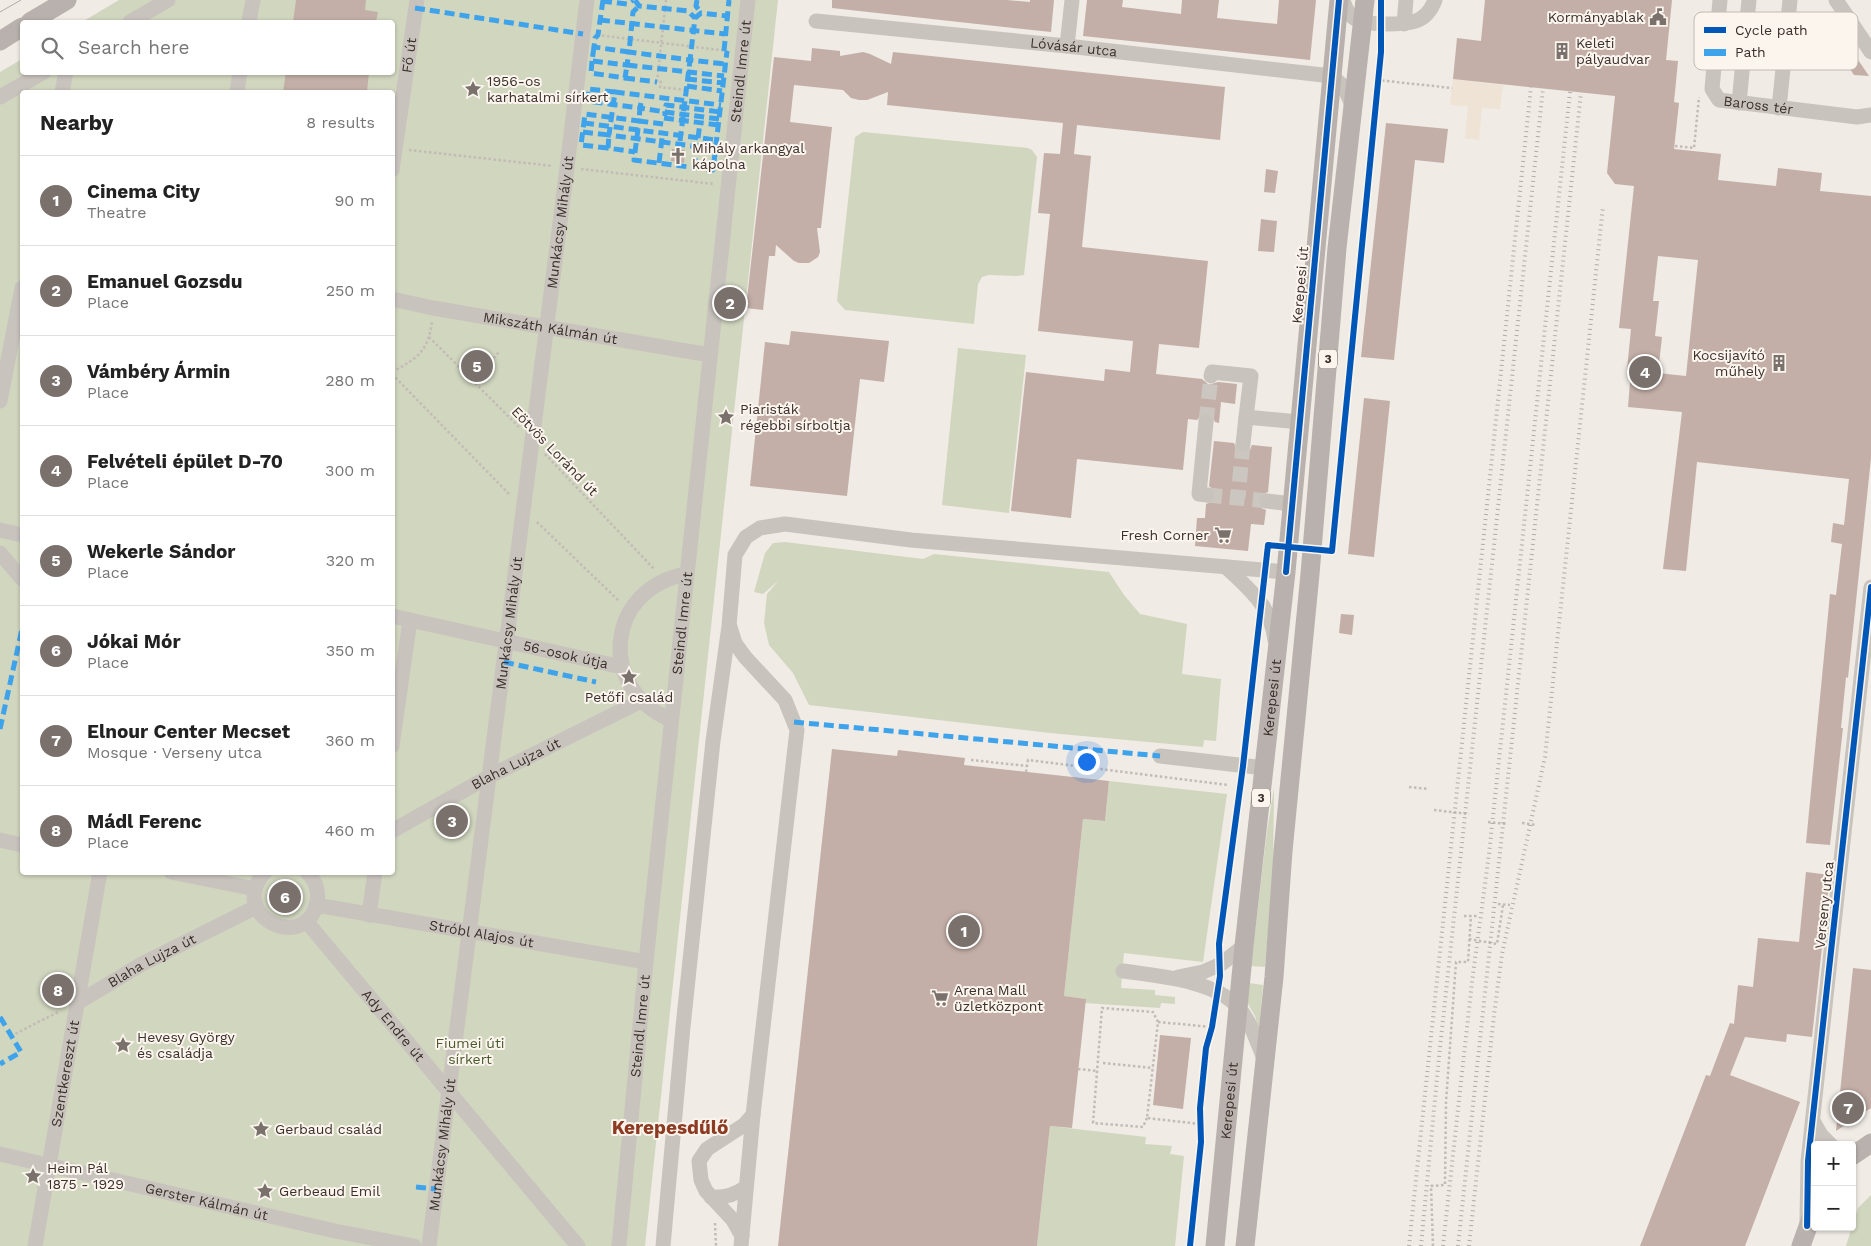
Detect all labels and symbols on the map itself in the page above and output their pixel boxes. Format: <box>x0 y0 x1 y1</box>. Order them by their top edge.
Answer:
public building icon: Kormányablak <box>1648 7 1668 27</box>
place label: Kormányablak <box>1548 9 1644 25</box>
legend <box>1694 12 1858 70</box>
street label: Steindl Imre út <box>727 19 754 123</box>
text: Cycle path <box>1735 22 1808 38</box>
street label: Lóvásár utca <box>1029 34 1118 60</box>
place label: Keleti pályaudvar <box>1576 35 1650 67</box>
street label: Fő út <box>398 36 419 74</box>
building icon: Keleti pályaudvar <box>1552 41 1572 61</box>
text: Path <box>1735 44 1766 60</box>
place label: 1956-os karhatalmi sírkert <box>487 73 609 105</box>
place icon: 1956-os karhatalmi sírkert <box>463 79 483 99</box>
street label: Baross tér <box>1723 93 1794 117</box>
place label: Mihály arkangyal kápolna <box>692 140 805 172</box>
church icon: Mihály arkangyal kápolna <box>668 146 688 166</box>
street label: Munkácsy Mihály út <box>544 155 576 290</box>
street label: Kerepesi út <box>1289 246 1311 324</box>
pin: 2 <box>714 284 746 322</box>
street label: Mikszáth Kálmán út <box>482 309 619 347</box>
pin: 5 <box>461 347 493 385</box>
place label: Kocsijavító műhely <box>1692 347 1766 379</box>
road number: 3 <box>1319 349 1337 368</box>
pin: 4 <box>1629 353 1661 391</box>
building icon: Kocsijavító műhely <box>1769 353 1789 373</box>
place label: Piaristák régebbi sírboltja <box>740 401 851 433</box>
street label: Eötvös Loránd út <box>508 403 602 499</box>
place icon: Piaristák régebbi sírboltja <box>716 407 736 427</box>
supermarket icon: Fresh Corner <box>1213 525 1233 545</box>
place label: Fresh Corner <box>1120 527 1209 543</box>
street label: Munkácsy Mihály út <box>492 556 525 690</box>
street label: Steindl Imre út <box>669 571 695 675</box>
street label: 56-osok útja <box>522 637 610 672</box>
street label: Kerepesi út <box>1260 658 1284 737</box>
place icon: Petőfi család <box>619 667 639 687</box>
place label: Petőfi család <box>585 689 673 705</box>
street label: Blaha Lujza út <box>469 734 563 793</box>
your location <box>1074 749 1100 775</box>
road number: 3 <box>1252 788 1270 808</box>
pin: 3 <box>436 802 468 840</box>
street label: Verseny utca <box>1811 860 1837 949</box>
pin: 6 <box>269 878 301 916</box>
pin: 1 <box>948 912 980 950</box>
street label: Stróbl Alajos út <box>428 917 535 951</box>
street label: Blaha Lujza út <box>105 930 198 991</box>
pin: 8 <box>42 971 74 1009</box>
street label: Steindl Imre út <box>627 974 653 1078</box>
place label: Arena Mall üzletközpont <box>954 982 1043 1014</box>
street label: Ady Endre út <box>359 986 428 1065</box>
supermarket icon: Arena Mall üzletközpont <box>930 988 950 1008</box>
street label: Szentkereszt út <box>48 1019 82 1128</box>
place label: Hevesy György és családja <box>137 1029 235 1061</box>
place icon: Hevesy György és családja <box>113 1035 133 1055</box>
park label: Fiumei úti sírkert <box>435 1035 505 1067</box>
street label: Kerepesi út <box>1217 1061 1241 1140</box>
street label: Munkácsy Mihály út <box>426 1077 458 1212</box>
pin: 7 <box>1832 1089 1864 1127</box>
district label: Kerepesdűlő <box>612 1116 728 1139</box>
place icon: Gerbaud család <box>251 1119 271 1139</box>
place label: Gerbaud család <box>275 1121 382 1137</box>
place label: Heim Pál 1875 - 1929 <box>47 1160 124 1192</box>
place icon: Heim Pál 1875 - 1929 <box>23 1166 43 1186</box>
street label: Gerster Kálmán út <box>144 1180 270 1223</box>
place icon: Gerbeaud Emil <box>255 1181 275 1201</box>
place label: Gerbeaud Emil <box>279 1183 381 1199</box>

